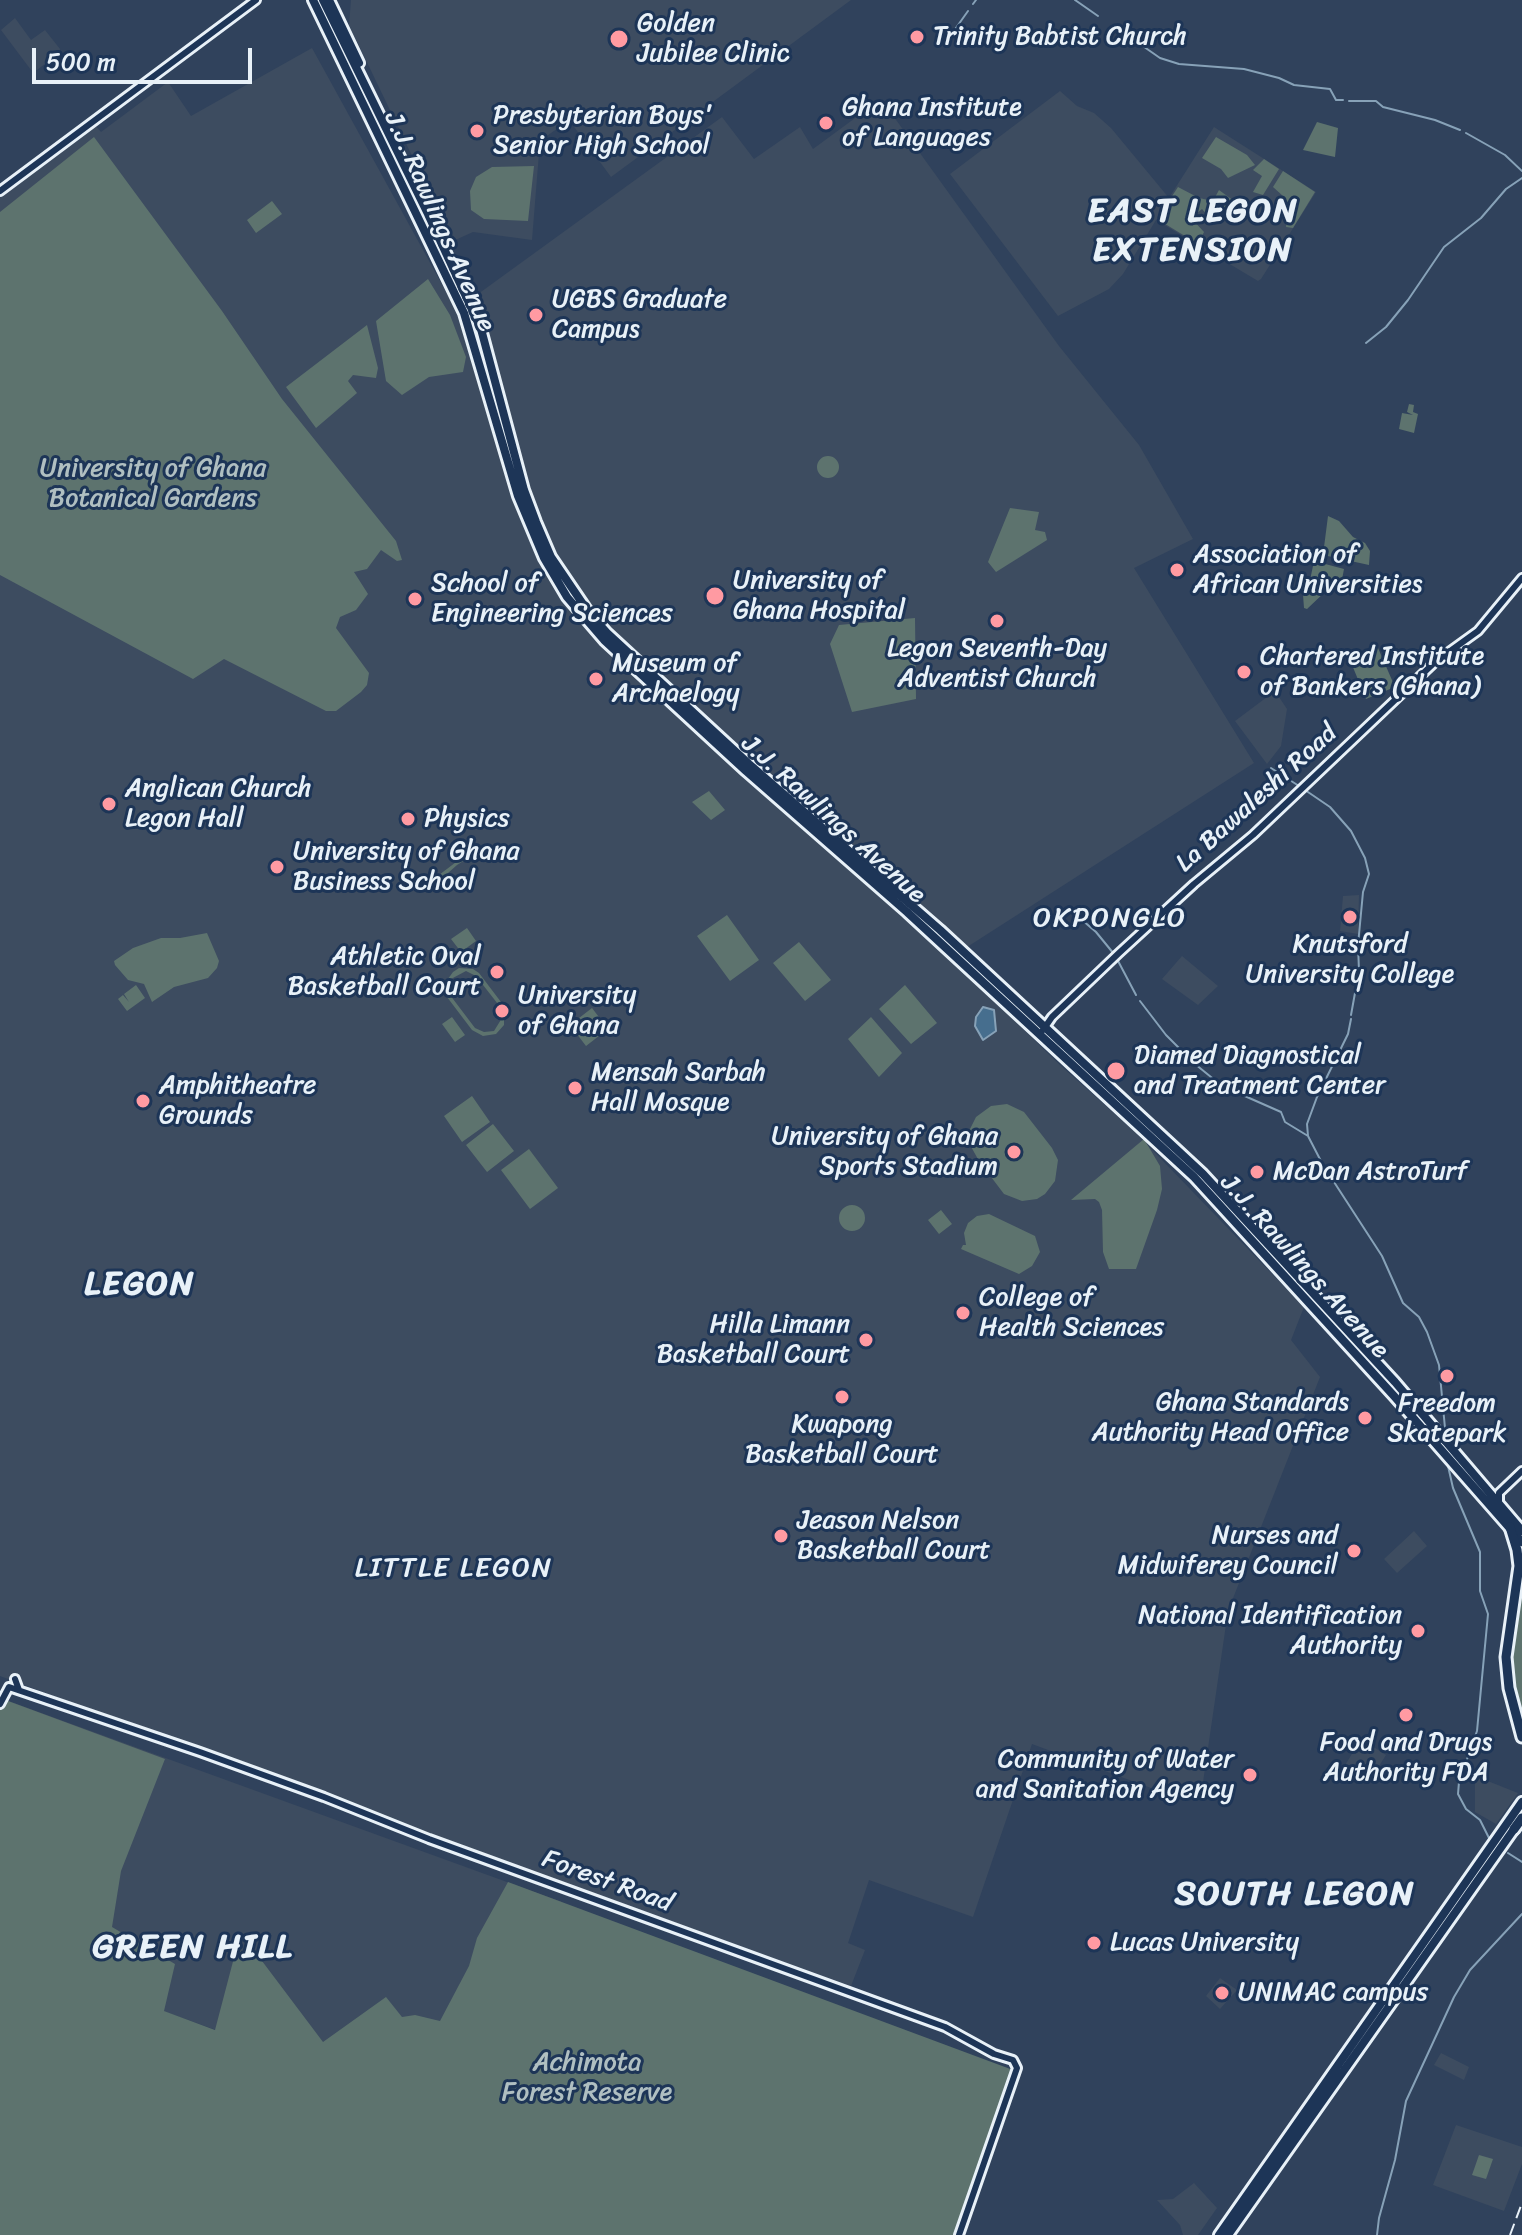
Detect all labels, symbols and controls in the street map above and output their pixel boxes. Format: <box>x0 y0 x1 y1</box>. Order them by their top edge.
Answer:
place label: Golden Jubilee Clinic <box>637 8 790 70</box>
place label: Trinity Babtist Church <box>933 21 1187 53</box>
marker: Golden Jubilee Clinic <box>608 28 630 50</box>
marker: Trinity Babtist Church <box>908 28 926 46</box>
scale bar <box>36 32 256 82</box>
text: 500 m <box>46 41 116 83</box>
place label: Ghana Institute of Languages <box>842 92 1022 154</box>
place label: Presbyterian Boys' Senior High School <box>493 100 713 162</box>
street label: J.J. Rawlings Avenue <box>377 107 501 337</box>
marker: Ghana Institute of Languages <box>817 114 835 132</box>
marker: Presbyterian Boys' Senior High School <box>468 122 486 140</box>
district label: EAST LEGON EXTENSION <box>1088 192 1298 272</box>
place label: UGBS Graduate Campus <box>552 284 727 346</box>
marker: UGBS Graduate Campus <box>527 306 545 324</box>
park label: University of Ghana Botanical Gardens <box>40 453 266 514</box>
place label: Association of African Universities <box>1193 539 1422 600</box>
marker: Association of African Universities <box>1168 561 1186 579</box>
place label: University of Ghana Hospital <box>733 565 905 626</box>
place label: School of Engineering Sciences <box>431 568 673 630</box>
marker: University of Ghana Hospital <box>704 585 726 607</box>
marker: School of Engineering Sciences <box>406 590 424 608</box>
marker: Legon Seventh-Day Adventist Church <box>988 612 1006 630</box>
place label: Legon Seventh-Day Adventist Church <box>887 633 1107 694</box>
place label: Chartered Institute of Bankers (Ghana) <box>1260 641 1484 702</box>
place label: Museum of Archaelogy <box>612 648 739 710</box>
marker: Chartered Institute of Bankers (Ghana) <box>1235 663 1253 681</box>
marker: Museum of Archaelogy <box>587 670 605 688</box>
street label: La Bawaleshi Road <box>1170 718 1344 880</box>
street label: J.J. Rawlings Avenue <box>734 729 932 911</box>
place label: Anglican Church Legon Hall <box>125 773 312 834</box>
marker: Anglican Church Legon Hall <box>100 795 118 813</box>
place label: Physics <box>424 803 510 835</box>
marker: Physics <box>399 810 417 828</box>
place label: University of Ghana Business School <box>293 836 520 898</box>
marker: University of Ghana Business School <box>268 858 286 876</box>
district label: OKPONGLO <box>1033 902 1187 936</box>
marker: Knutsford University College <box>1341 908 1359 926</box>
place label: Knutsford University College <box>1246 929 1454 990</box>
place label: Athletic Oval Basketball Court <box>288 941 481 1002</box>
marker: Athletic Oval Basketball Court <box>488 963 506 981</box>
place label: University of Ghana <box>518 980 636 1042</box>
marker: University of Ghana <box>493 1002 511 1020</box>
place label: Diamed Diagnostical and Treatment Center <box>1134 1040 1386 1102</box>
place label: Mensah Sarbah Hall Mosque <box>591 1057 766 1118</box>
marker: Diamed Diagnostical and Treatment Center <box>1105 1060 1127 1082</box>
place label: Amphitheatre Grounds <box>159 1070 316 1132</box>
marker: Mensah Sarbah Hall Mosque <box>566 1079 584 1097</box>
marker: Amphitheatre Grounds <box>134 1092 152 1110</box>
place label: University of Ghana Sports Stadium <box>771 1121 998 1182</box>
marker: University of Ghana Sports Stadium <box>1005 1143 1023 1161</box>
place label: McDan AstroTurf <box>1273 1156 1468 1188</box>
marker: McDan AstroTurf <box>1248 1163 1266 1181</box>
street label: J.J. Rawlings Avenue <box>1213 1168 1395 1366</box>
district label: LEGON <box>84 1265 196 1305</box>
place label: College of Health Sciences <box>979 1282 1164 1344</box>
marker: College of Health Sciences <box>954 1304 972 1322</box>
place label: Hilla Limann Basketball Court <box>657 1309 850 1370</box>
marker: Hilla Limann Basketball Court <box>857 1331 875 1349</box>
marker: Freedom Skatepark <box>1438 1367 1456 1385</box>
place label: Ghana Standards Authority Head Office <box>1092 1387 1349 1448</box>
marker: Kwapong Basketball Court <box>833 1388 851 1406</box>
place label: Freedom Skatepark <box>1387 1388 1507 1450</box>
place label: Kwapong Basketball Court <box>745 1409 939 1470</box>
marker: Ghana Standards Authority Head Office <box>1356 1409 1374 1427</box>
place label: Jeason Nelson Basketball Court <box>797 1505 990 1566</box>
place label: Nurses and Midwiferey Council <box>1118 1520 1338 1582</box>
marker: Jeason Nelson Basketball Court <box>772 1527 790 1545</box>
marker: Nurses and Midwiferey Council <box>1345 1542 1363 1560</box>
district label: LITTLE LEGON <box>356 1552 552 1586</box>
place label: National Identification Authority <box>1138 1600 1402 1662</box>
marker: National Identification Authority <box>1409 1622 1427 1640</box>
marker: Food and Drugs Authority FDA <box>1397 1706 1415 1724</box>
place label: Food and Drugs Authority FDA <box>1320 1727 1492 1788</box>
place label: Community of Water and Sanitation Agency <box>976 1744 1234 1806</box>
marker: Community of Water and Sanitation Agency <box>1241 1766 1259 1784</box>
street label: Forest Road <box>538 1844 676 1920</box>
district label: SOUTH LEGON <box>1175 1875 1415 1915</box>
place label: Lucas University <box>1110 1927 1299 1959</box>
district label: GREEN HILL <box>92 1928 294 1968</box>
marker: Lucas University <box>1085 1934 1103 1952</box>
place label: UNIMAC campus <box>1238 1977 1428 2009</box>
marker: UNIMAC campus <box>1213 1984 1231 2002</box>
park label: Achimota Forest Reserve <box>502 2047 672 2108</box>

